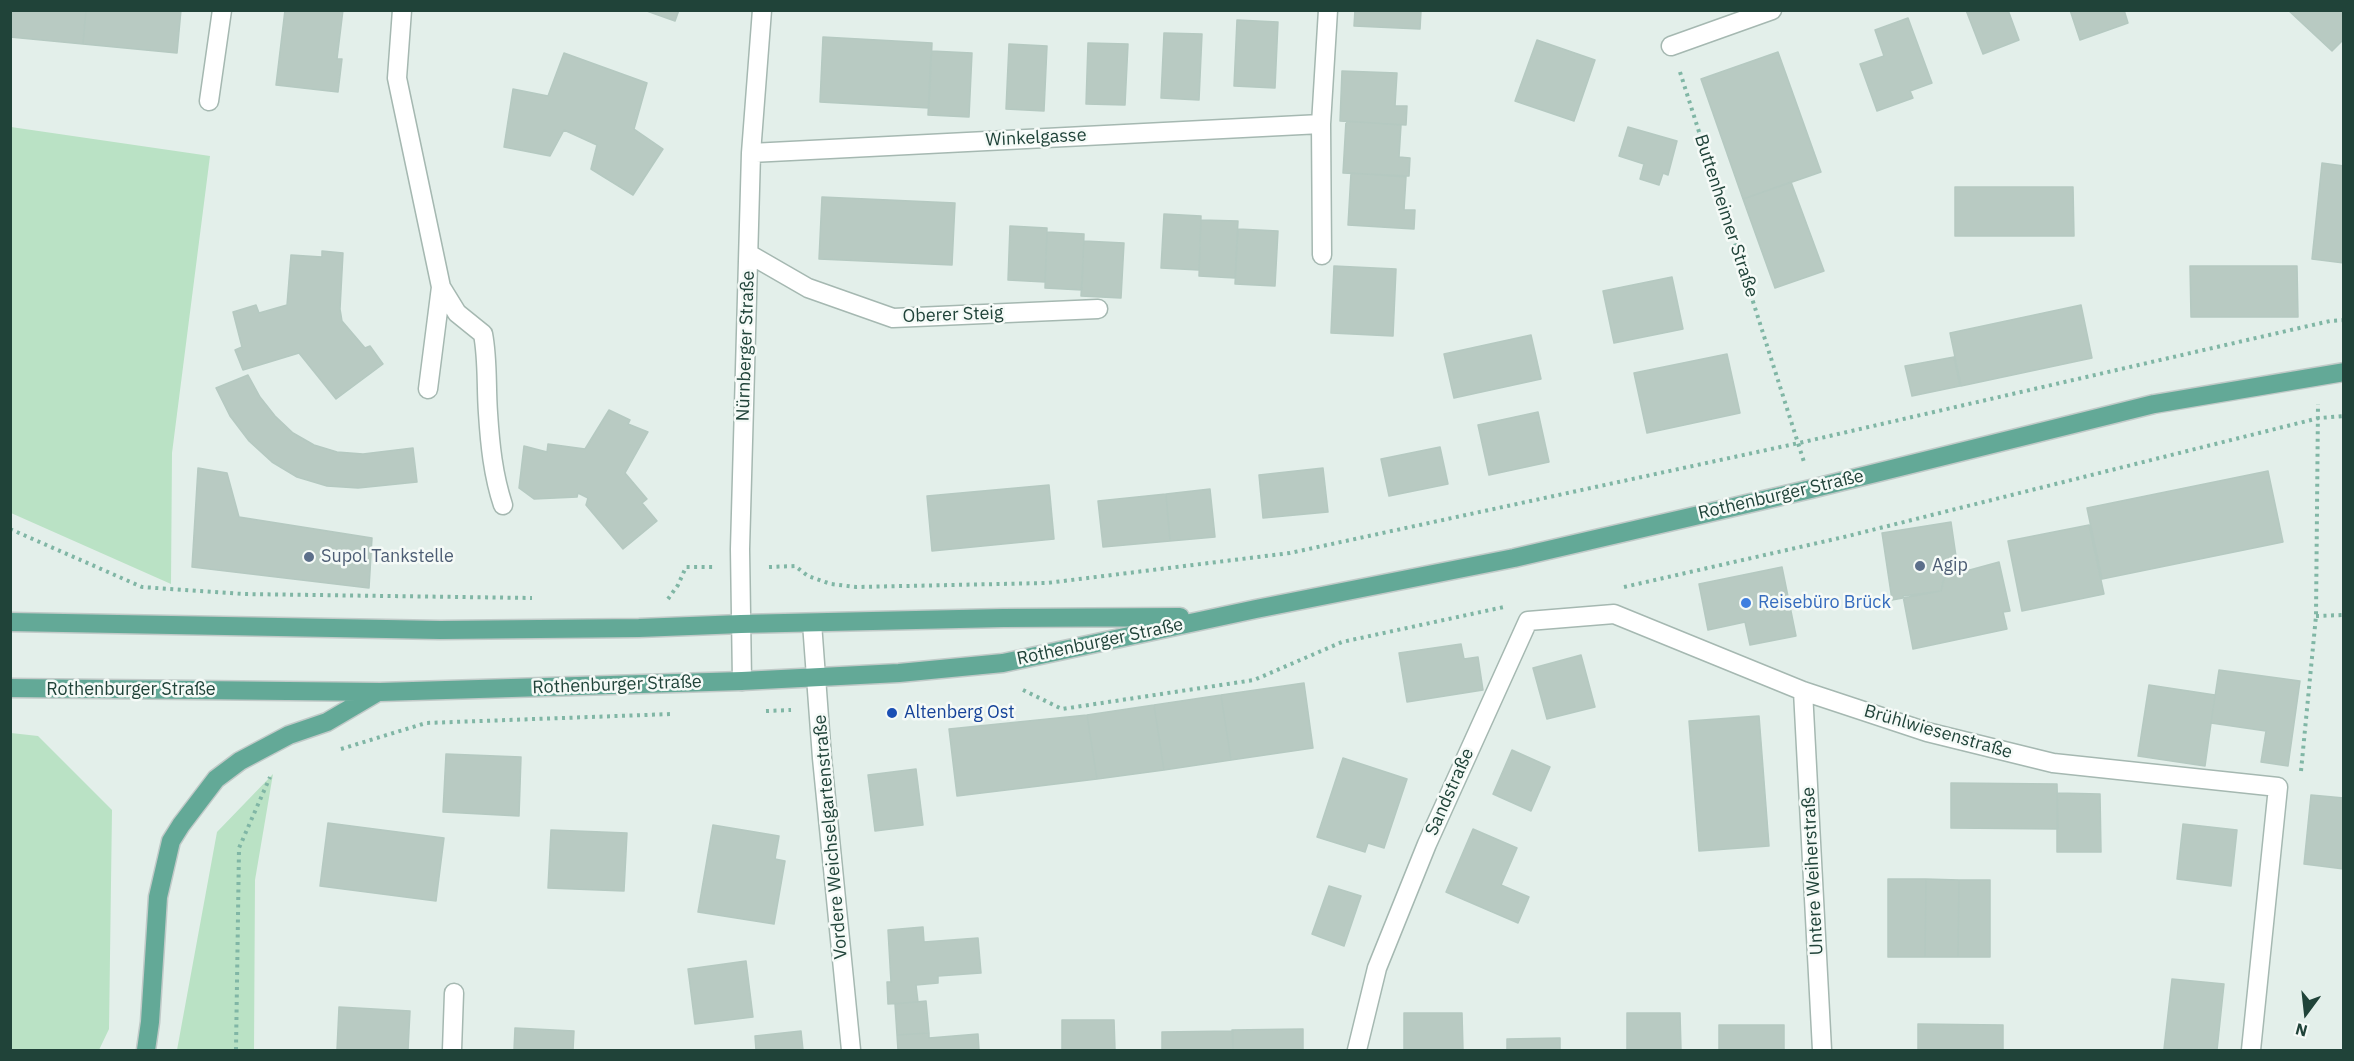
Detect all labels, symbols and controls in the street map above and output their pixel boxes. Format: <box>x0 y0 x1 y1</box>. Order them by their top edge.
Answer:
street label: Winkelgasse <box>985 125 1087 151</box>
street label: Buttenheimer Straße <box>1689 132 1763 300</box>
street label: Nürnberger Straße <box>733 270 759 422</box>
street label: Oberer Steig <box>902 302 1004 328</box>
street label: Rothenburger Straße <box>1696 465 1866 525</box>
place label: Supol Tankstelle <box>321 546 454 568</box>
marker: Supol Tankstelle <box>302 550 316 564</box>
place label: Agip <box>1932 555 1968 577</box>
marker: Agip <box>1913 559 1927 573</box>
place label: Reisebüro Brück <box>1758 592 1891 614</box>
marker: Reisebüro Brück <box>1739 596 1753 610</box>
street label: Rothenburger Straße <box>1015 614 1185 670</box>
street label: Rothenburger Straße <box>532 671 702 699</box>
street label: Rothenburger Straße <box>46 679 216 701</box>
street label: Brühlwiesenstraße <box>1861 701 2015 763</box>
place label: Altenberg Ost <box>904 702 1015 724</box>
marker: Altenberg Ost <box>885 706 899 720</box>
street label: Vordere Weichselgartenstraße <box>810 714 852 960</box>
street label: Sandstraße <box>1421 745 1479 839</box>
street label: Untere Weiherstraße <box>1798 786 1828 956</box>
north arrow <box>2276 983 2336 1043</box>
text: N <box>2293 1019 2310 1042</box>

